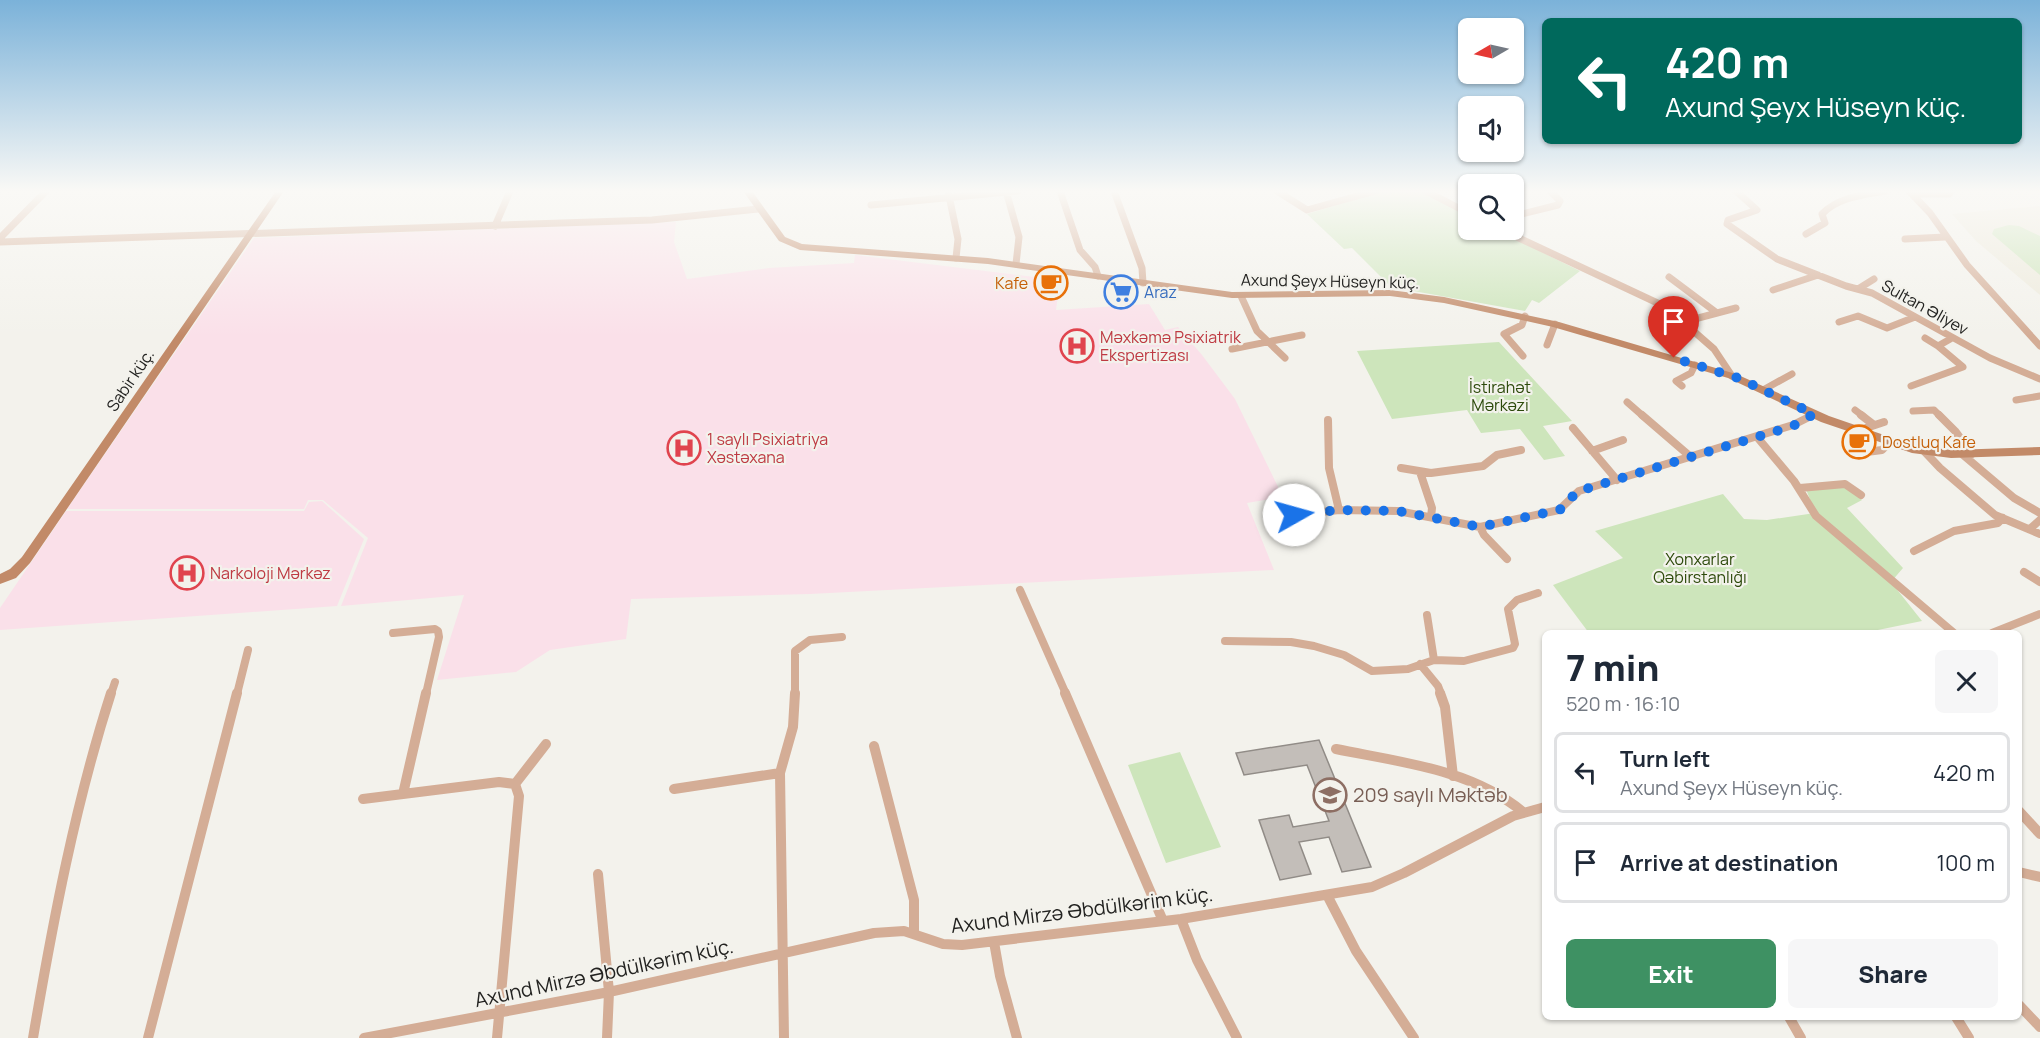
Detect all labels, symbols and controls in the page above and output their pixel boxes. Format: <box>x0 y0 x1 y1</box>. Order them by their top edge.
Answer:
north arrow <box>1458 18 1524 84</box>
map controls <box>1458 18 1524 240</box>
text: 420 m <box>1665 33 1789 91</box>
icon: left <box>1566 42 1644 120</box>
text: Axund Şeyx Hüseyn küç. <box>1665 88 1966 125</box>
button: sound <box>1458 96 1524 162</box>
button: search <box>1458 174 1524 240</box>
cafe icon: Kafe <box>1033 265 1069 301</box>
street label: Axund Şeyx Hüseyn küç. <box>1241 268 1419 294</box>
place label: Kafe <box>995 272 1028 294</box>
supermarket icon: Araz <box>1103 274 1139 310</box>
street label: Sultan Əliyev <box>1878 274 1972 340</box>
place label: Araz <box>1144 281 1177 303</box>
pin <box>1648 296 1699 358</box>
icon: arrive <box>1657 305 1690 338</box>
place label: Məxkəmə Psixiatrik Ekspertizası <box>1100 326 1242 366</box>
hospital icon: Məxkəmə Psixiatrik Ekspertizası <box>1059 328 1095 364</box>
street label: Sabir küç. <box>101 344 159 416</box>
park label: İstirahət Mərkəzi <box>1469 376 1531 416</box>
cafe icon: Dostluq Kafe <box>1841 424 1877 460</box>
place label: 1 saylı Psixiatriya Xəstəxana <box>707 428 828 468</box>
hospital icon: 1 saylı Psixiatriya Xəstəxana <box>666 430 702 466</box>
place label: Dostluq Kafe <box>1882 431 1976 453</box>
position arrow <box>1262 483 1326 547</box>
park label: Xonxarlar Qəbirstanlığı <box>1653 548 1747 588</box>
hospital icon: Narkoloji Mərkəz <box>169 555 205 591</box>
place label: Narkoloji Mərkəz <box>210 562 331 584</box>
text: 7 min <box>1566 643 1659 692</box>
button: close <box>1935 650 1998 713</box>
text: 520 m · 16:10 <box>1566 690 1680 717</box>
text: Turn left <box>1620 744 1710 774</box>
icon: left <box>1569 756 1602 789</box>
text: 420 m <box>1933 758 1995 788</box>
text: Axund Şeyx Hüseyn küç. <box>1620 774 1843 801</box>
school or university icon: 209 saylı Məktəb <box>1312 777 1348 813</box>
place label: 209 saylı Məktəb <box>1353 781 1508 808</box>
icon: arrive <box>1569 846 1602 879</box>
text: Arrive at destination <box>1620 848 1838 878</box>
text: 100 m <box>1937 848 1995 878</box>
street label: Axund Mirzə Əbdülkərim küç. <box>949 880 1215 939</box>
street label: Axund Mirzə Əbdülkərim küç. <box>472 932 736 1013</box>
button: Exit <box>1566 939 1776 1008</box>
button: Share <box>1788 939 1998 1008</box>

